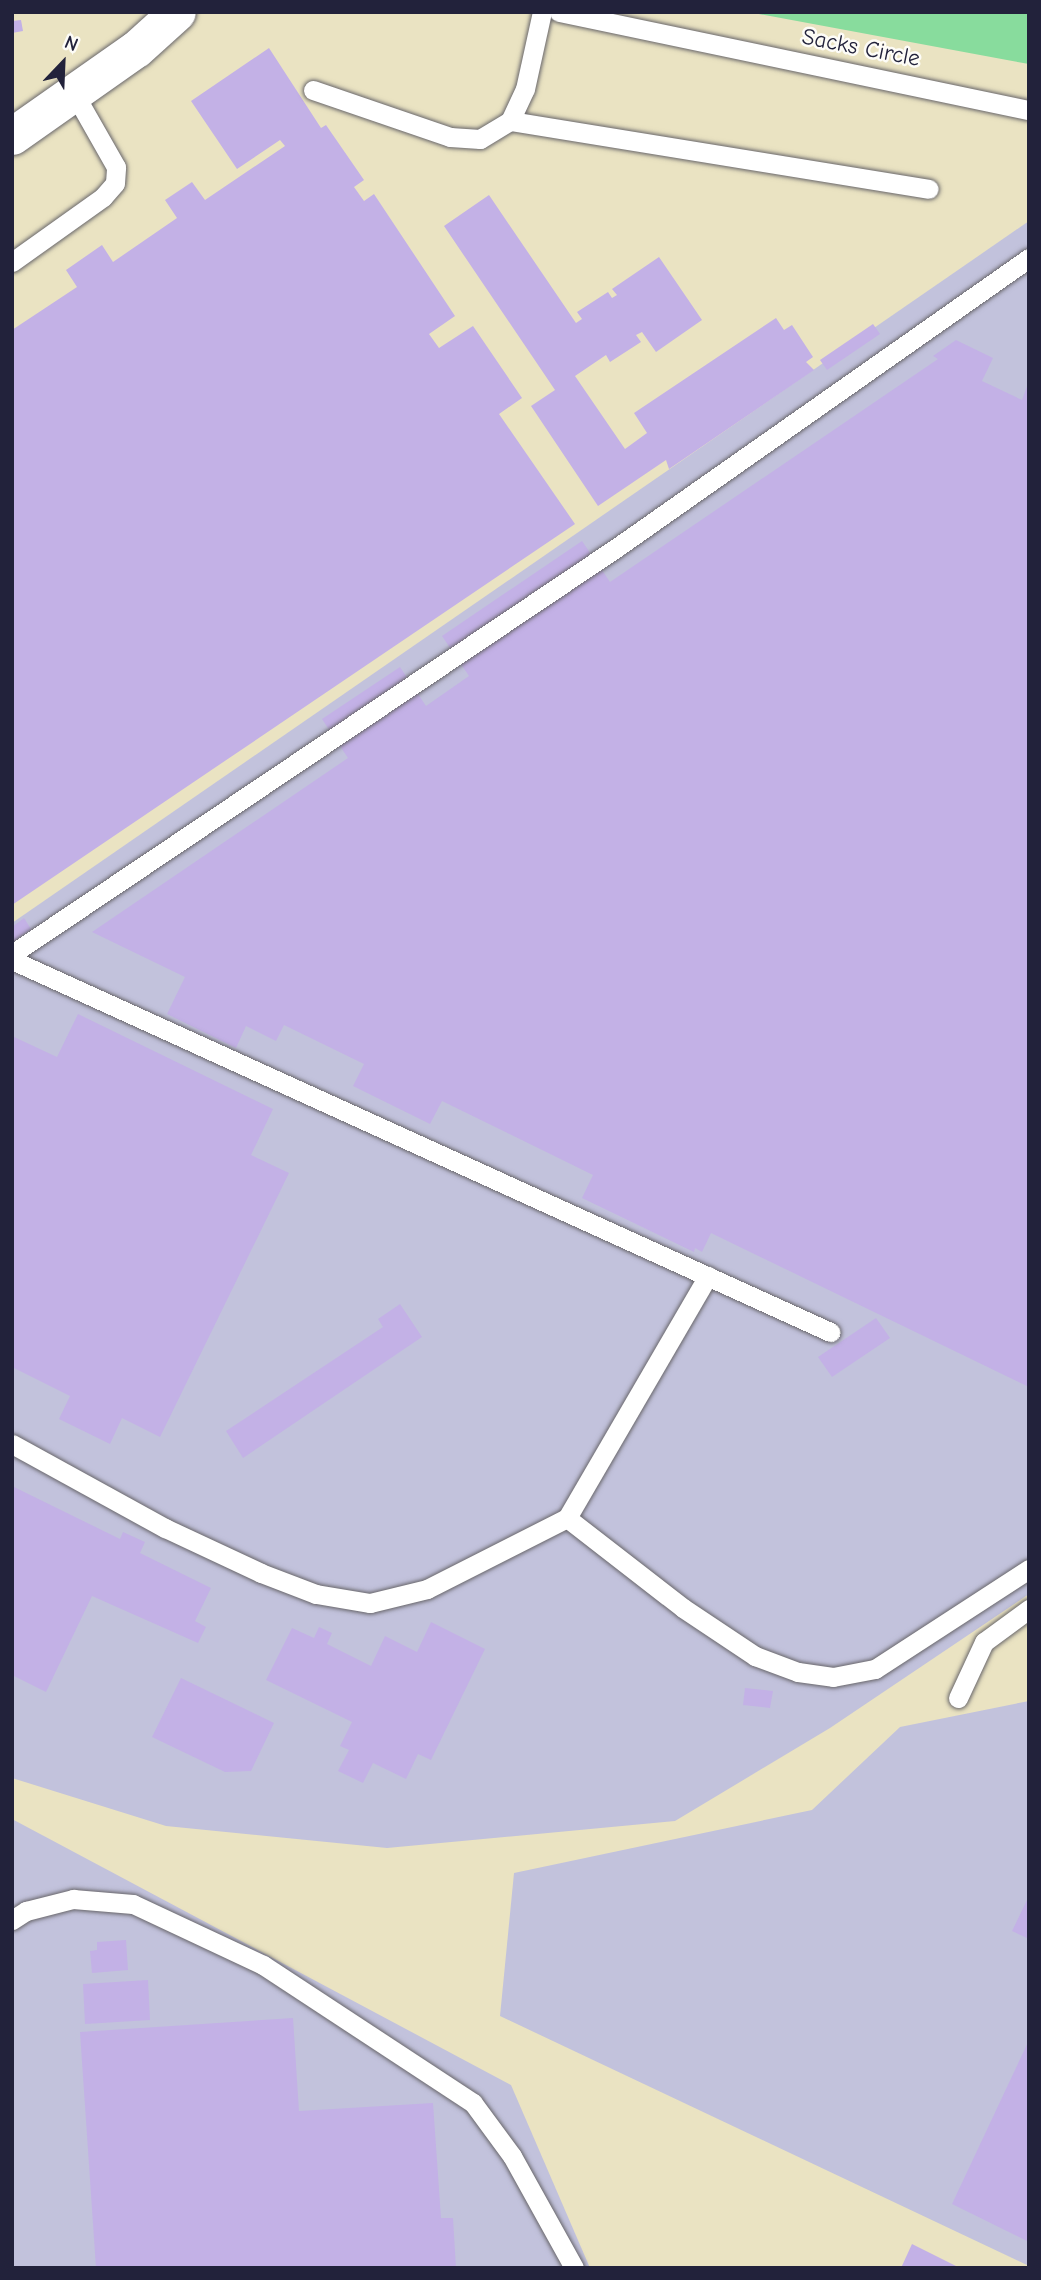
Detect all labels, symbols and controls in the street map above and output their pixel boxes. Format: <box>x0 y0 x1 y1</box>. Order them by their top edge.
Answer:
street label: Sacks Circle <box>800 23 922 73</box>
north arrow <box>28 28 98 98</box>
text: N <box>61 31 81 56</box>

